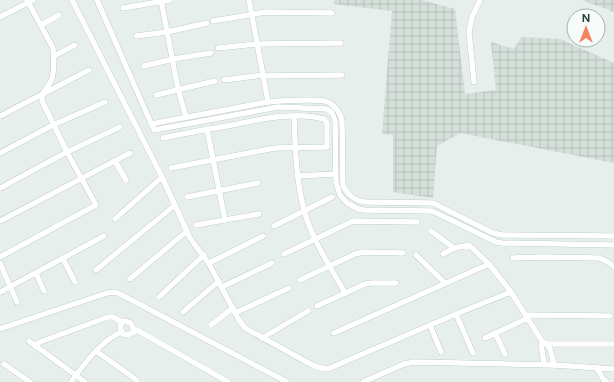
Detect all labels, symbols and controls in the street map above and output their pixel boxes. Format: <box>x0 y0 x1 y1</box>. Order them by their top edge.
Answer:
north arrow <box>566 8 606 48</box>
text: N <box>582 12 590 25</box>

